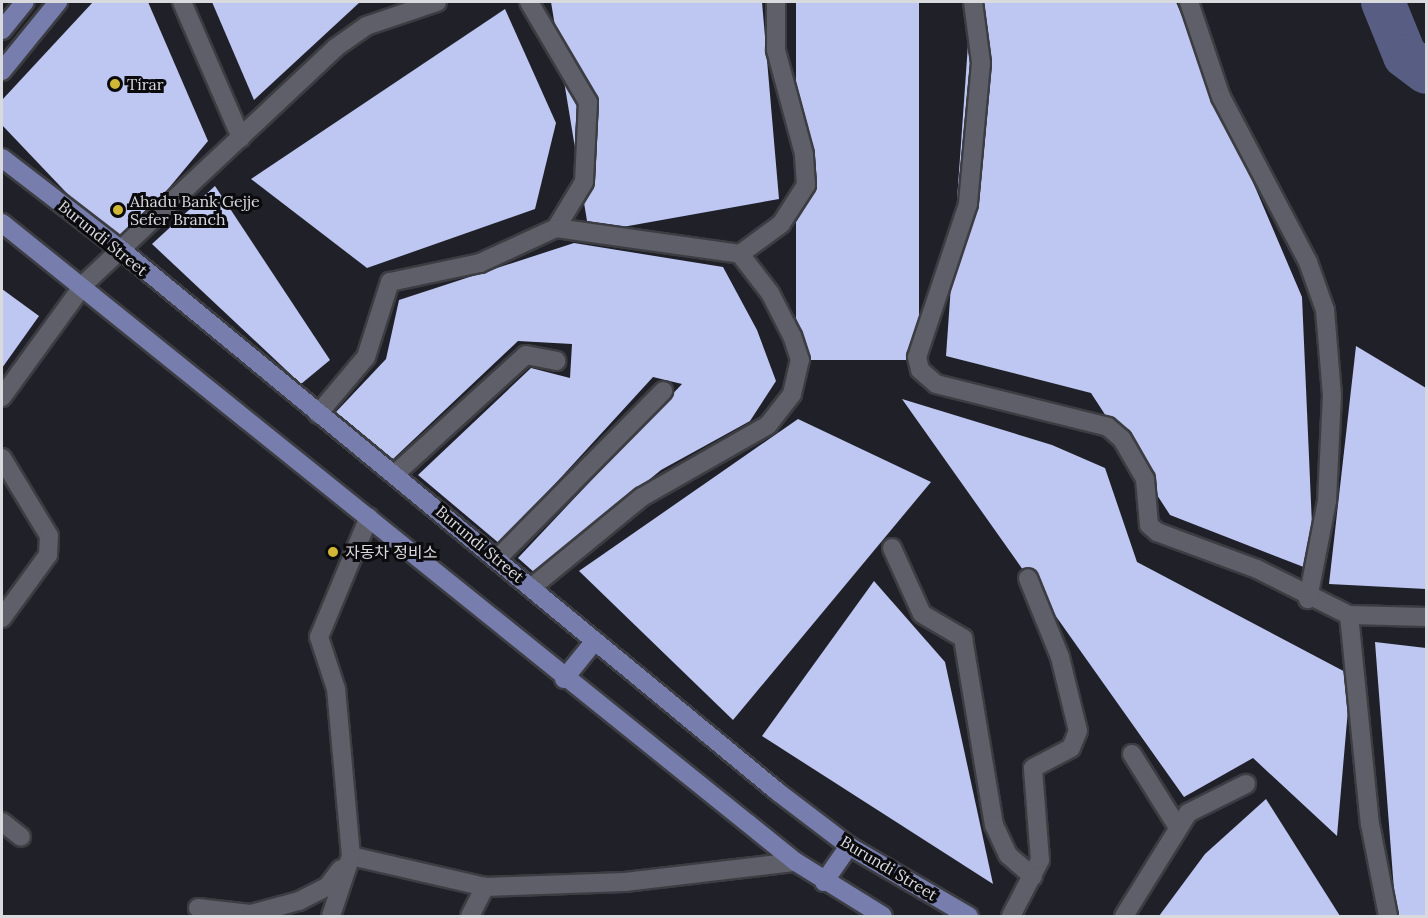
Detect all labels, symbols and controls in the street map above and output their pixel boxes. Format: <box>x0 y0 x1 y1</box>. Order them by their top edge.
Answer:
place label: Tirar <box>127 74 164 94</box>
marker: Tirar <box>108 77 122 91</box>
place label: Ahadu Bank Gejje Sefer Branch <box>130 191 260 229</box>
street label: Burundi Street <box>55 196 151 280</box>
marker: Ahadu Bank Gejje Sefer Branch <box>111 203 125 217</box>
street label: Burundi Street <box>432 502 528 586</box>
place label: 자동차 정비소 <box>345 542 438 562</box>
marker: 자동차 정비소 <box>326 545 340 559</box>
street label: Burundi Street <box>837 832 941 904</box>

